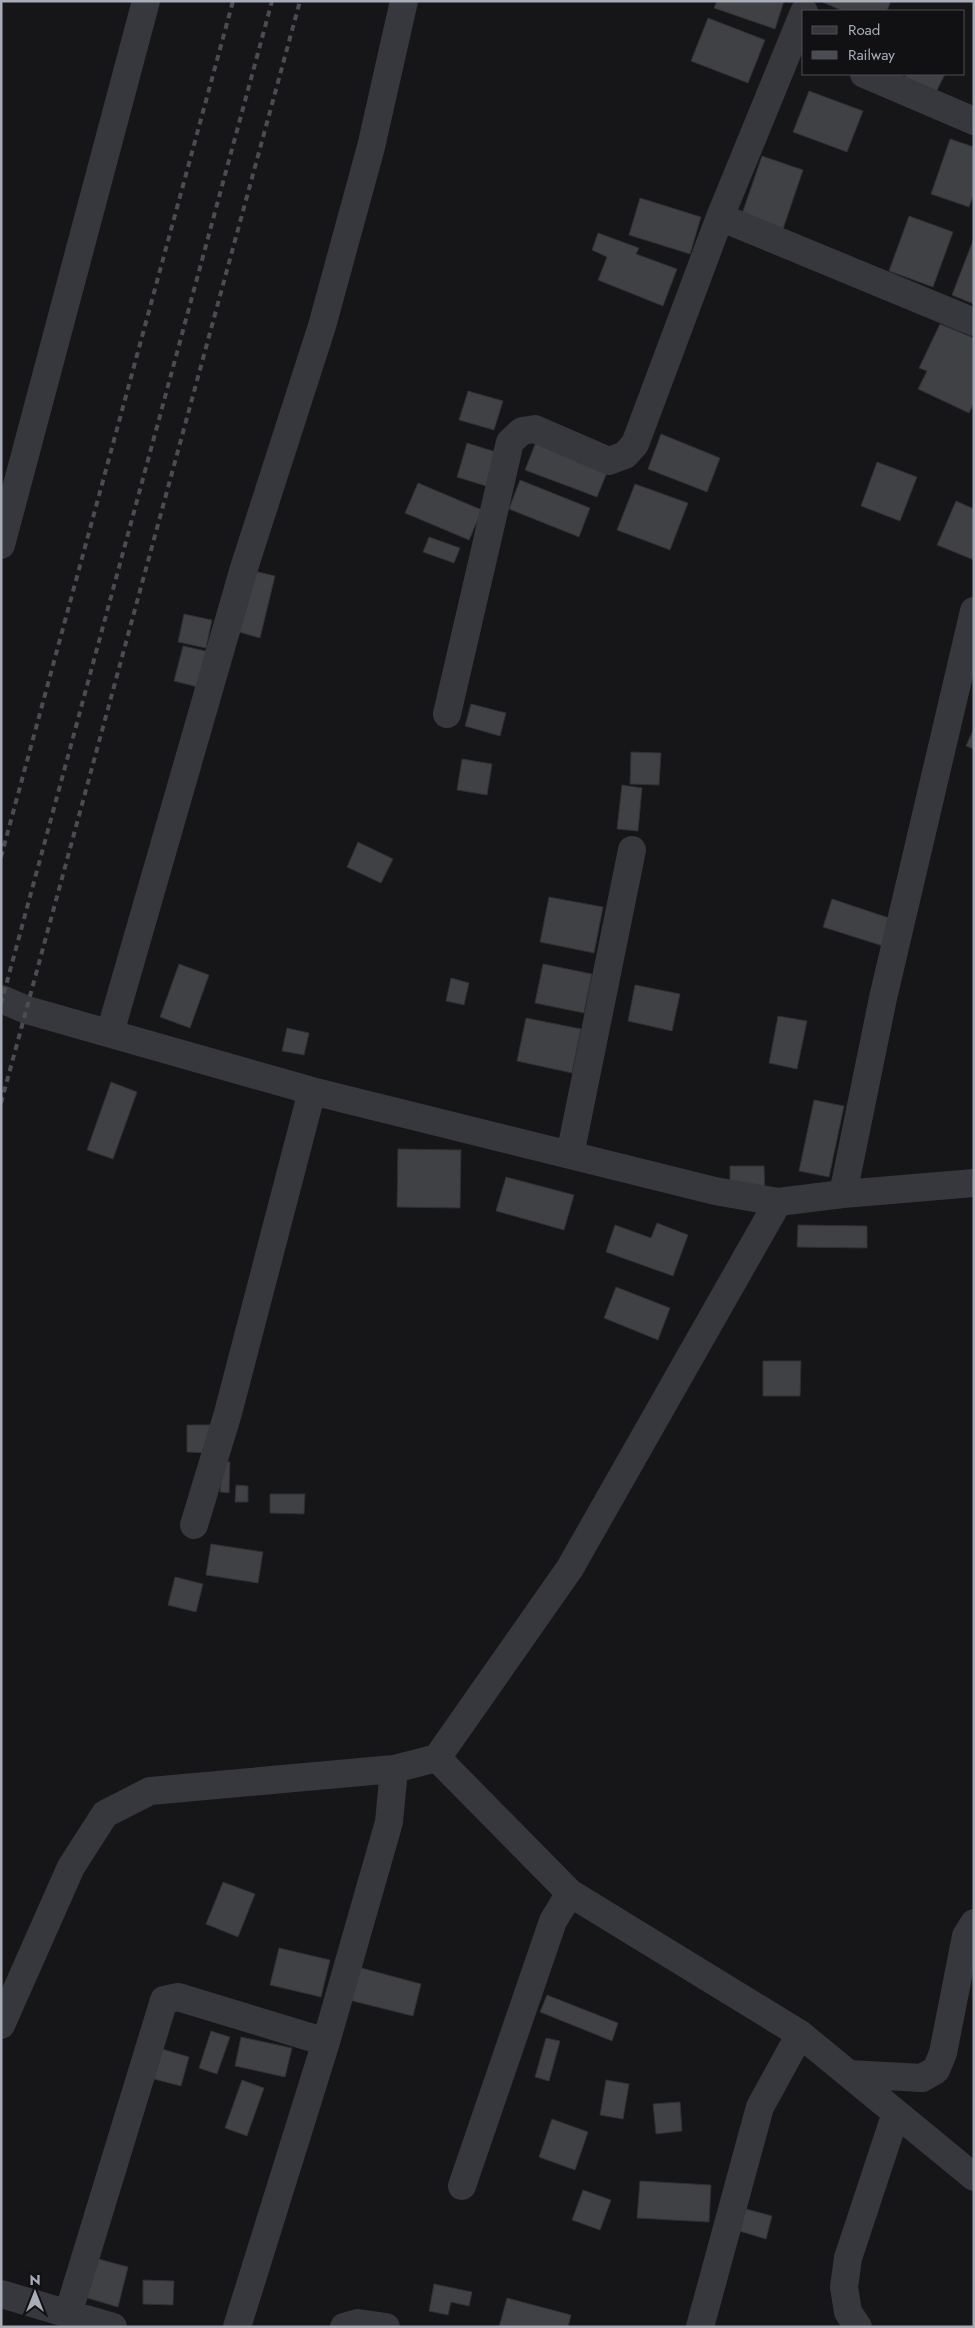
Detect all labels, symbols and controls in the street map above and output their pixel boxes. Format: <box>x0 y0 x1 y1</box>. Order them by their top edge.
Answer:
legend <box>802 10 965 75</box>
text: Road <box>848 19 880 41</box>
text: Railway <box>848 44 895 66</box>
north arrow <box>10 2268 60 2318</box>
text: N <box>29 2270 41 2290</box>

